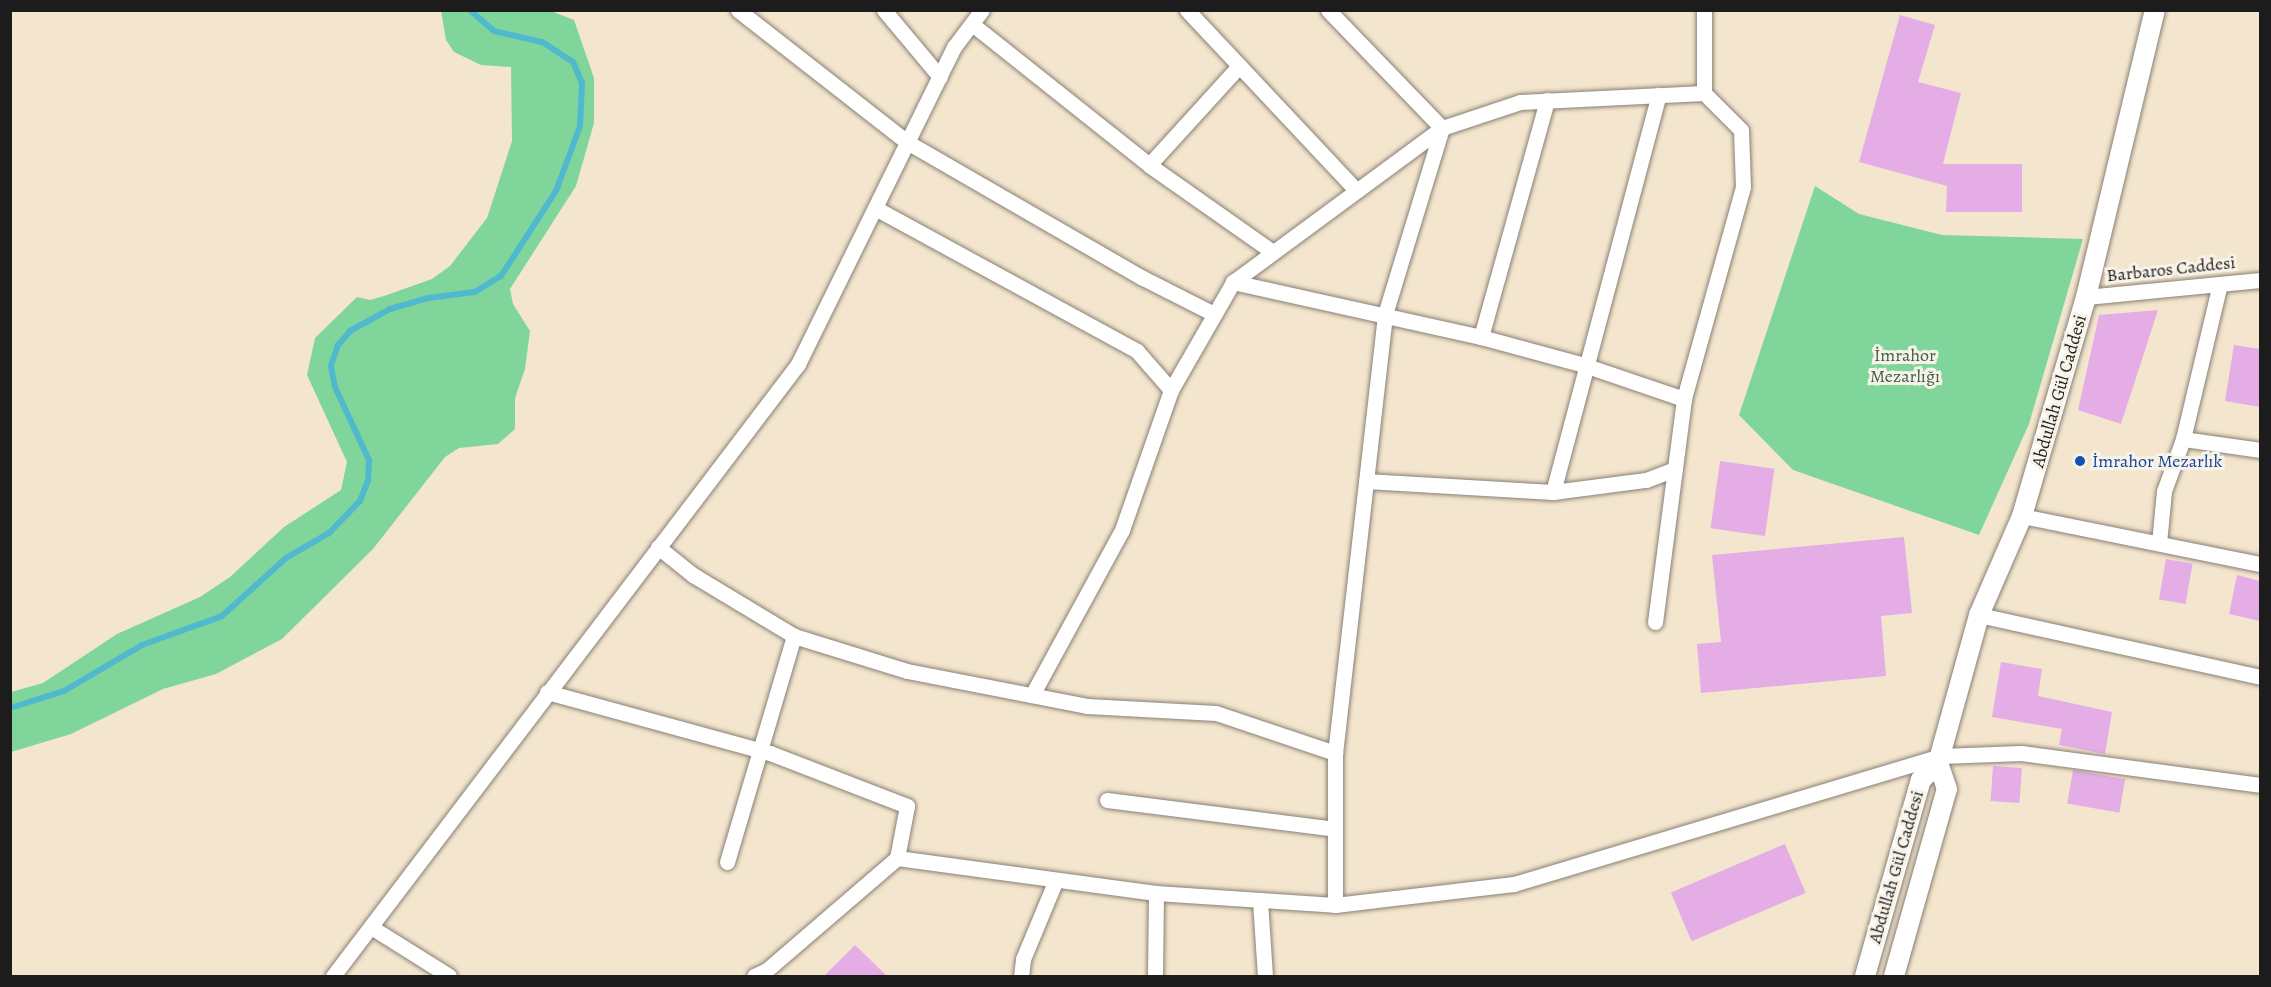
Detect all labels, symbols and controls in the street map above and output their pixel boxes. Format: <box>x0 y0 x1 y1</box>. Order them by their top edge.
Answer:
street label: Barbaros Caddesi <box>2106 251 2236 287</box>
street label: Abdullah Gül Caddesi <box>2027 312 2091 470</box>
park label: İmrahor Mezarlığı <box>1870 345 1940 388</box>
place label: İmrahor Mezarlık <box>2092 450 2222 472</box>
marker: İmrahor Mezarlık <box>2073 454 2087 468</box>
street label: Abdullah Gül Caddesi <box>1864 788 1928 946</box>

